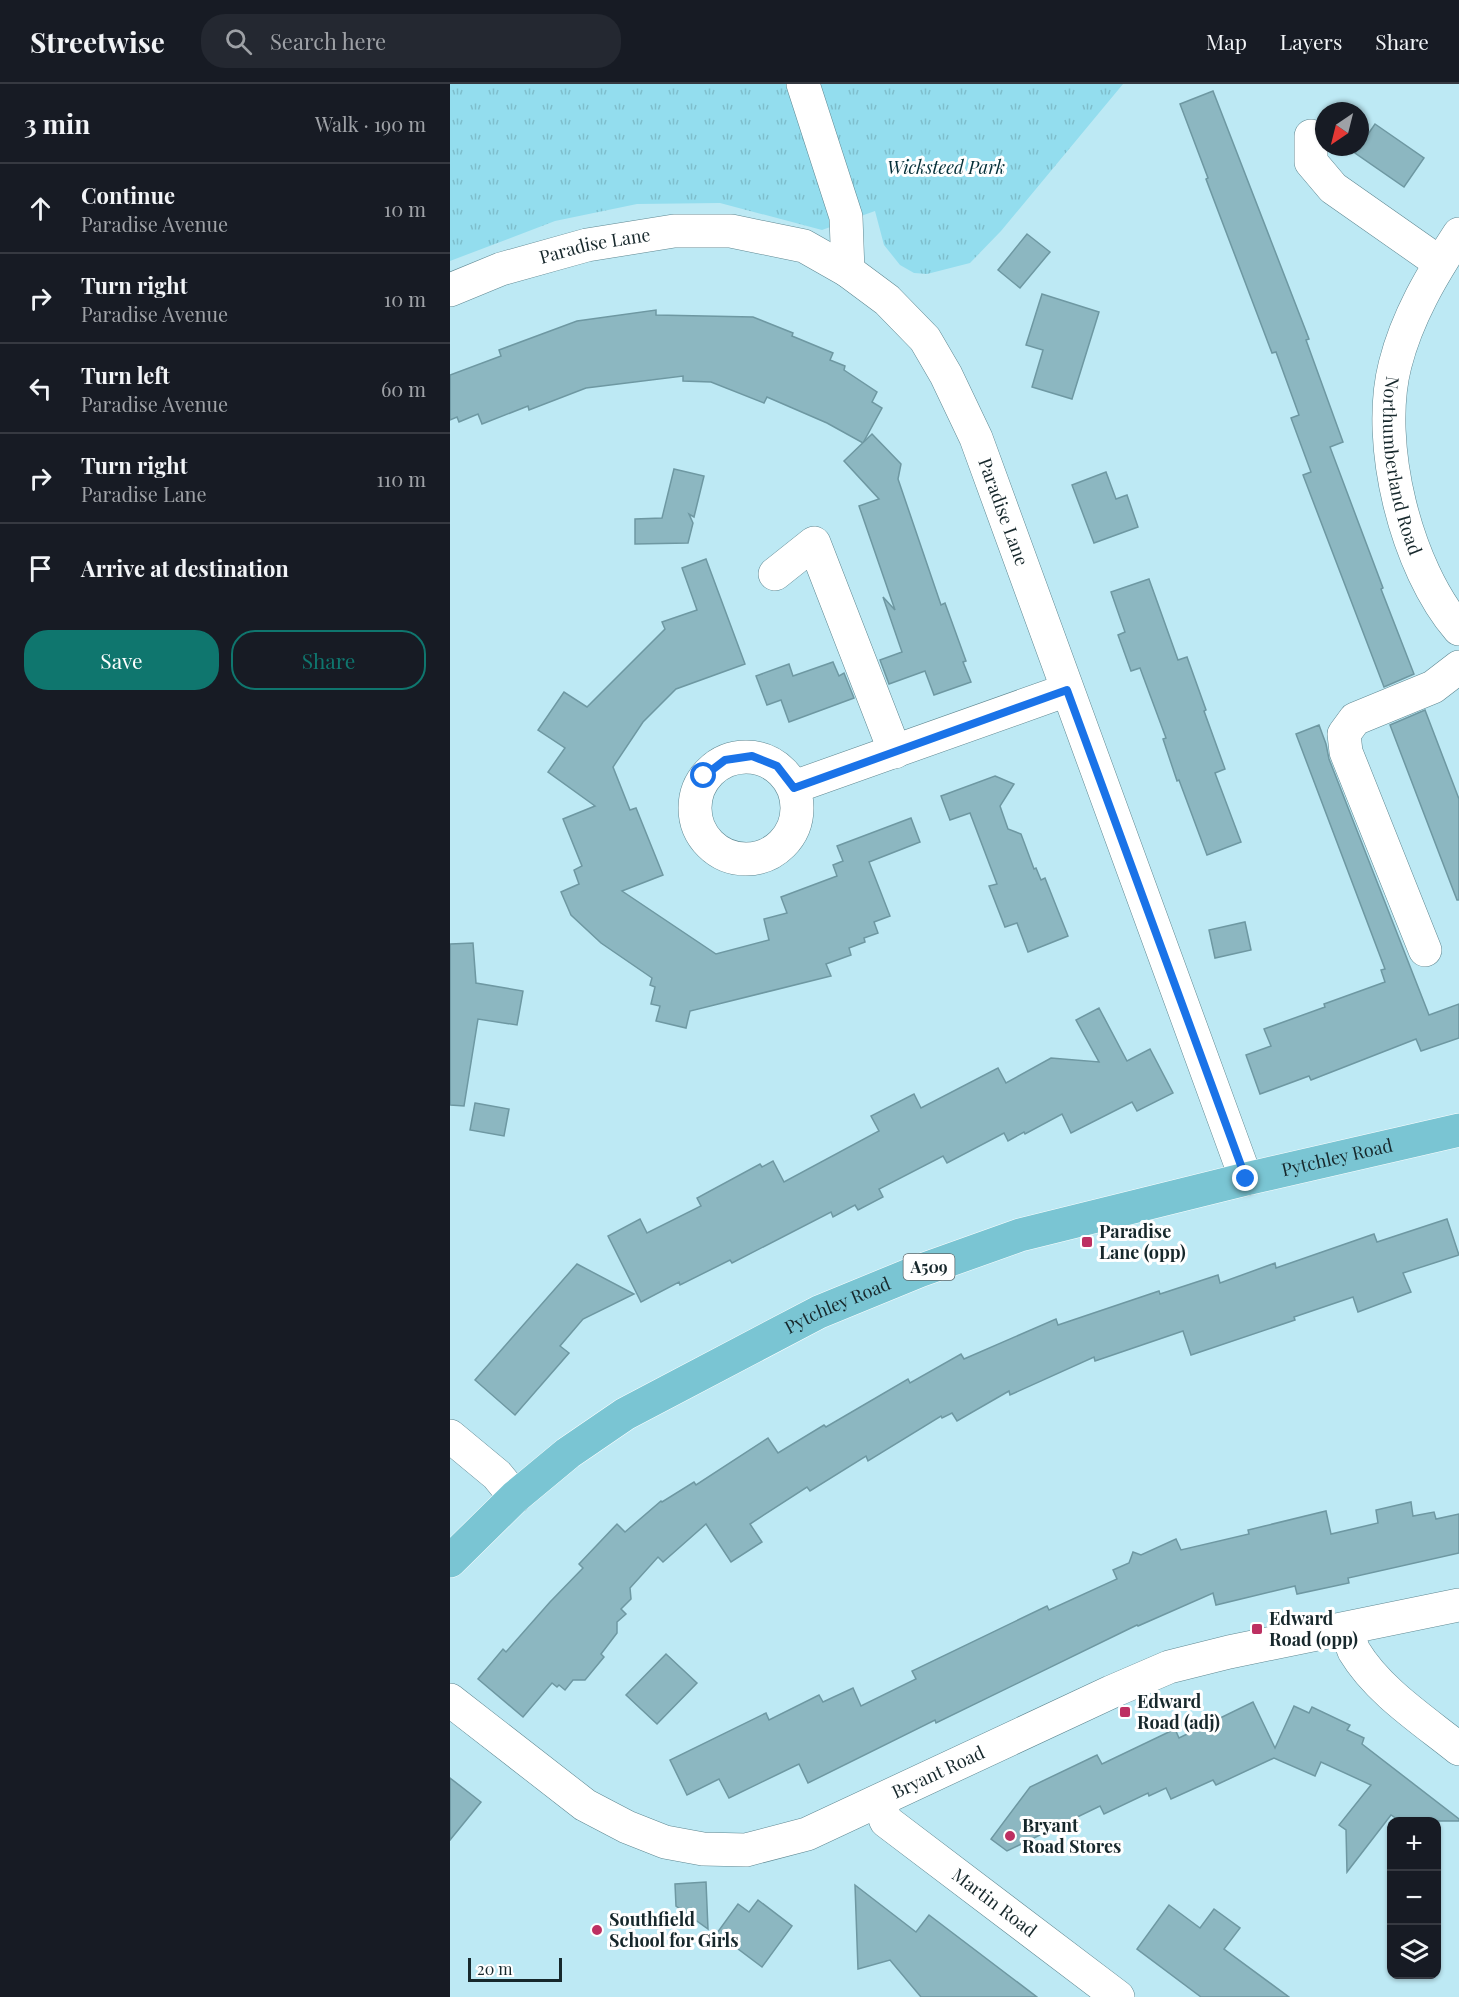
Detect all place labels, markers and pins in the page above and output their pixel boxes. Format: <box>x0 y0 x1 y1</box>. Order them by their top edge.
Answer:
place label: Paradise Lane (opp) <box>1099 1219 1186 1264</box>
marker: Paradise Lane (opp) <box>1080 1235 1094 1249</box>
place label: Edward Road (opp) <box>1269 1606 1358 1651</box>
marker: Edward Road (opp) <box>1250 1622 1264 1636</box>
place label: Edward Road (adj) <box>1137 1689 1220 1734</box>
marker: Edward Road (adj) <box>1118 1705 1132 1719</box>
place label: Bryant Road Stores <box>1022 1813 1121 1858</box>
marker: Bryant Road Stores <box>1003 1829 1017 1843</box>
place label: Southfield School for Girls <box>609 1907 739 1952</box>
marker: Southfield School for Girls <box>590 1923 604 1937</box>

